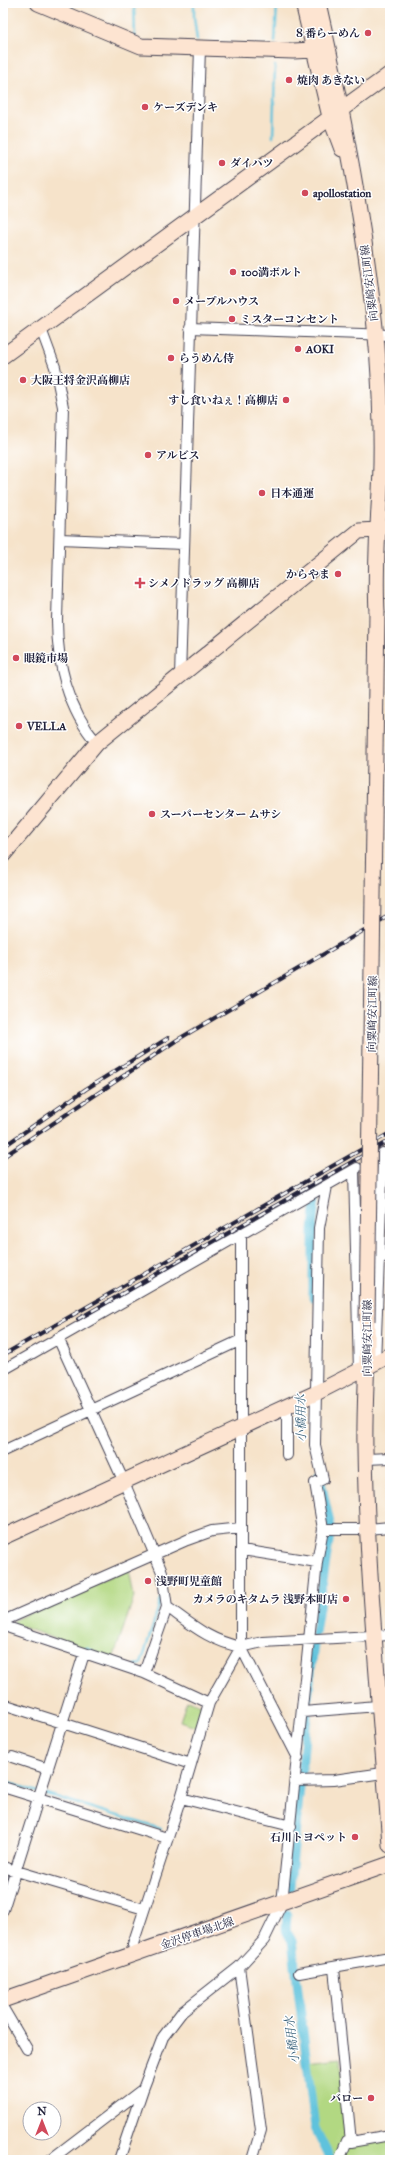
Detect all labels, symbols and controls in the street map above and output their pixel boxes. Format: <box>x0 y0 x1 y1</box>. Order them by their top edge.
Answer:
place label: ８番らーめん <box>294 27 360 40</box>
marker: ８番らーめん <box>363 28 373 38</box>
place label: 焼肉 あきない <box>297 74 365 87</box>
marker: 焼肉 あきない <box>284 75 294 85</box>
place label: ケーズデンキ <box>153 101 218 114</box>
marker: ケーズデンキ <box>140 102 150 112</box>
place label: ダイハツ <box>230 157 274 170</box>
marker: ダイハツ <box>217 158 227 168</box>
place label: apollostation <box>313 187 371 201</box>
marker: apollostation <box>300 188 310 198</box>
street label: 向粟崎安江町線 <box>358 244 381 322</box>
place label: 100満ボルト <box>241 266 302 279</box>
marker: 100満ボルト <box>228 267 238 277</box>
place label: メープルハウス <box>184 295 259 308</box>
marker: メープルハウス <box>171 296 181 306</box>
place label: ミスターコンセント <box>240 313 339 326</box>
marker: ミスターコンセント <box>227 314 237 324</box>
place label: AOKI <box>305 343 334 356</box>
marker: AOKI <box>293 344 303 354</box>
place label: らうめん侍 <box>179 352 234 365</box>
marker: らうめん侍 <box>166 353 176 363</box>
place label: 大阪王将金沢高柳店 <box>31 374 130 387</box>
marker: 大阪王将金沢高柳店 <box>18 375 28 385</box>
place label: すし食いねぇ！高柳店 <box>168 394 278 407</box>
marker: すし食いねぇ！高柳店 <box>281 395 291 405</box>
place label: アルビス <box>156 449 200 462</box>
marker: アルビス <box>143 450 153 460</box>
place label: 日本通運 <box>270 487 314 500</box>
marker: 日本通運 <box>257 488 267 498</box>
place label: からやま <box>286 568 330 581</box>
marker: からやま <box>333 569 343 579</box>
place label: シメノドラッグ 高柳店 <box>148 577 260 590</box>
marker: シメノドラッグ 高柳店 <box>135 578 145 588</box>
place label: 眼鏡市場 <box>24 652 68 665</box>
marker: 眼鏡市場 <box>11 653 21 663</box>
place label: VELLA <box>26 720 67 733</box>
marker: VELLA <box>14 721 24 731</box>
place label: スーパーセンター ムサシ <box>160 808 281 821</box>
marker: スーパーセンター ムサシ <box>147 809 157 819</box>
street label: 向粟崎安江町線 <box>365 975 380 1053</box>
street label: 向粟崎安江町線 <box>361 1300 374 1377</box>
water label: 小橋用水 <box>294 1393 308 1442</box>
place label: 浅野町児童館 <box>156 1575 222 1588</box>
marker: 浅野町児童館 <box>143 1576 153 1586</box>
place label: カメラのキタムラ 浅野本町店 <box>193 1593 338 1606</box>
marker: カメラのキタムラ 浅野本町店 <box>341 1594 351 1604</box>
place label: 石川トヨペット <box>270 1831 347 1844</box>
marker: 石川トヨペット <box>350 1832 360 1842</box>
street label: 金沢停車場北線 <box>159 1915 236 1952</box>
water label: 小橋用水 <box>282 2014 302 2065</box>
place label: バロー <box>330 2092 363 2105</box>
marker: バロー <box>366 2093 376 2103</box>
north arrow <box>22 2101 62 2141</box>
text: N <box>37 2105 47 2118</box>

